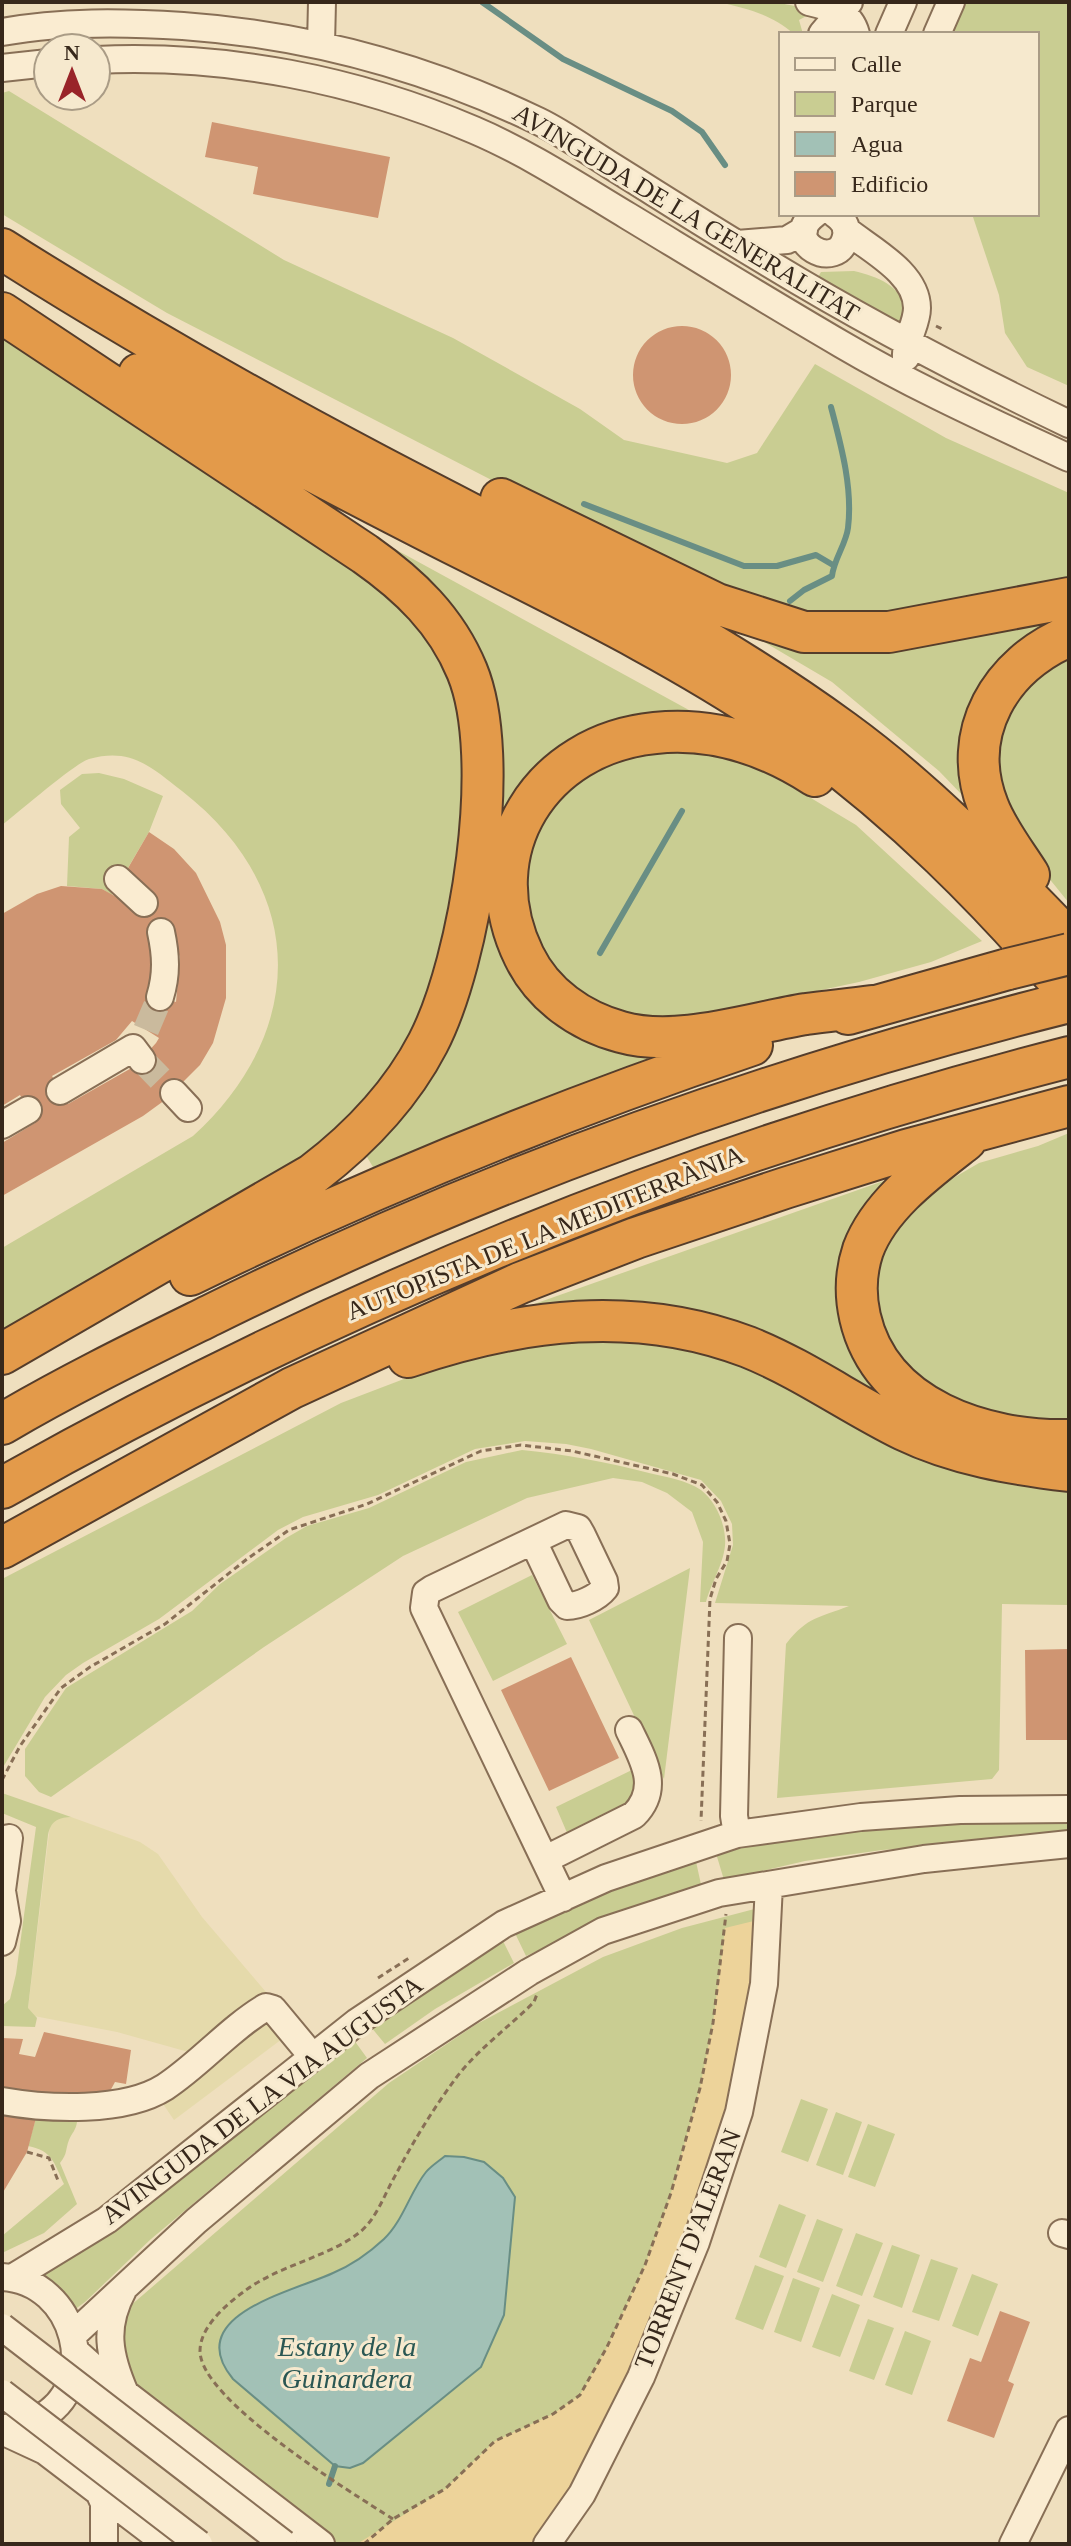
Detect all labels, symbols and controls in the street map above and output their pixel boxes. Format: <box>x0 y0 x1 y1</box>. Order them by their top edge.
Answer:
north arrow <box>32 32 112 112</box>
legend <box>779 32 1039 216</box>
text: N <box>64 40 80 65</box>
text: Calle <box>851 51 902 77</box>
text: Parque <box>851 91 918 117</box>
street label: AVINGUDA DE LA GENERALITAT <box>508 98 864 328</box>
text: Agua <box>851 131 903 157</box>
text: Edificio <box>851 171 928 197</box>
street label: AUTOPISTA DE LA MEDITERRÀNIA <box>342 1140 748 1326</box>
street label: AVINGUDA DE LA VIA AUGUSTA <box>96 1970 428 2230</box>
street label: TORRENT D'ALERAN <box>629 2125 747 2373</box>
water label: Estany de la Guinardera <box>277 2331 416 2394</box>

